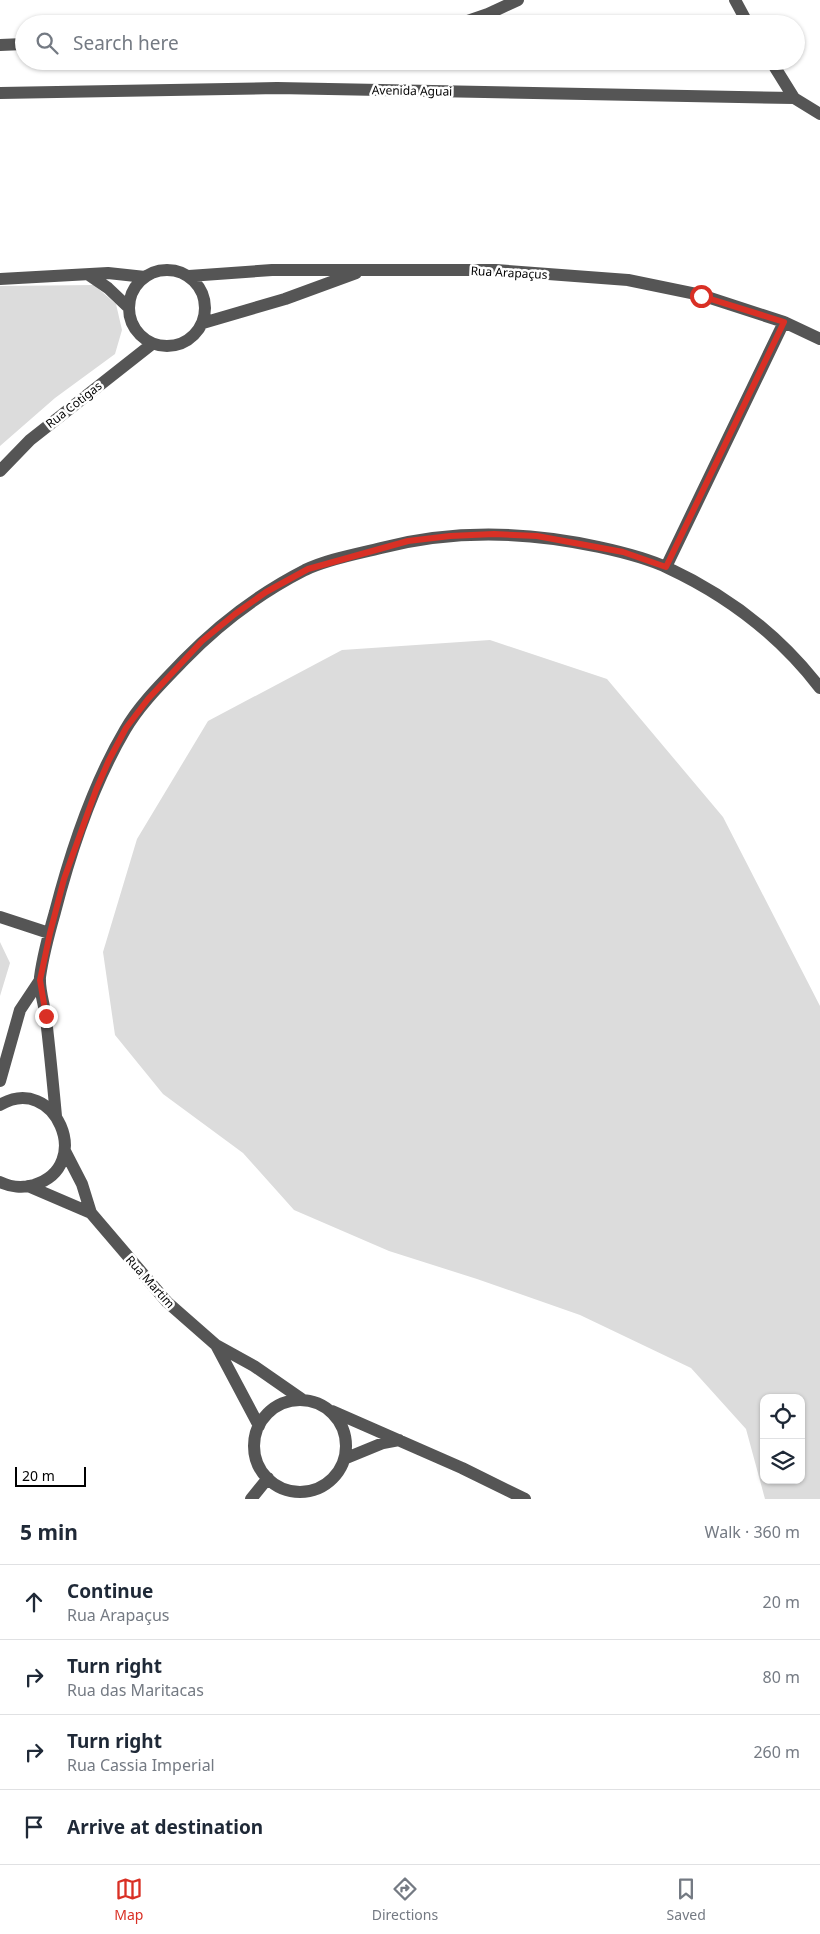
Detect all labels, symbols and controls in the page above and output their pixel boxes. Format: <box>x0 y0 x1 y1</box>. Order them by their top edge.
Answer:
search box <box>15 15 805 70</box>
icon: search <box>33 29 61 57</box>
text: Search here <box>73 30 179 56</box>
street label: Avenida Aguai <box>372 81 452 100</box>
street label: Rua Arapaçus <box>470 262 548 283</box>
route start <box>690 285 713 308</box>
street label: Rua Cotigas <box>42 377 105 432</box>
route end <box>35 1005 58 1028</box>
street label: Rua Martim <box>122 1251 179 1312</box>
map controls <box>760 1394 805 1484</box>
button: locate <box>760 1394 805 1439</box>
button: layers <box>760 1439 805 1484</box>
scale bar <box>15 1464 86 1487</box>
text: 20 m <box>22 1466 55 1485</box>
text: 5 min <box>20 1518 78 1546</box>
text: Walk · 360 m <box>705 1521 800 1543</box>
text: Continue <box>67 1578 153 1604</box>
icon: ahead <box>20 1588 48 1616</box>
text: 20 m <box>763 1591 800 1613</box>
text: Rua Arapaçus <box>67 1604 170 1626</box>
text: Turn right <box>67 1653 162 1679</box>
icon: right <box>20 1663 48 1691</box>
text: 80 m <box>763 1666 800 1688</box>
text: Rua das Maritacas <box>67 1679 204 1701</box>
text: Turn right <box>67 1728 162 1754</box>
icon: right <box>20 1738 48 1766</box>
text: 260 m <box>753 1741 800 1763</box>
text: Rua Cassia Imperial <box>67 1754 215 1776</box>
icon: arrive <box>20 1813 48 1841</box>
text: Arrive at destination <box>67 1814 263 1840</box>
tab: Map <box>114 1875 143 1924</box>
tab: Directions <box>372 1875 438 1924</box>
tab: Saved <box>667 1875 706 1924</box>

